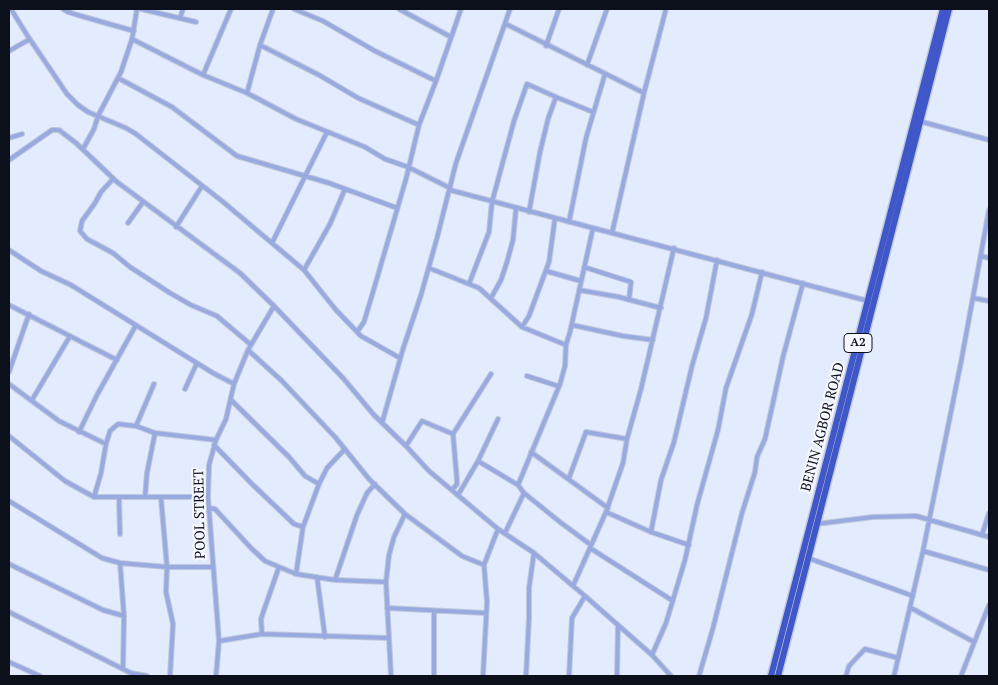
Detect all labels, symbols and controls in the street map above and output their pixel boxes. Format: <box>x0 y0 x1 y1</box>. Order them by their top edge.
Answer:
road number: A2 <box>844 333 872 352</box>
street label: BENIN AGBOR ROAD <box>798 361 848 493</box>
street label: POOL STREET <box>191 469 209 559</box>

